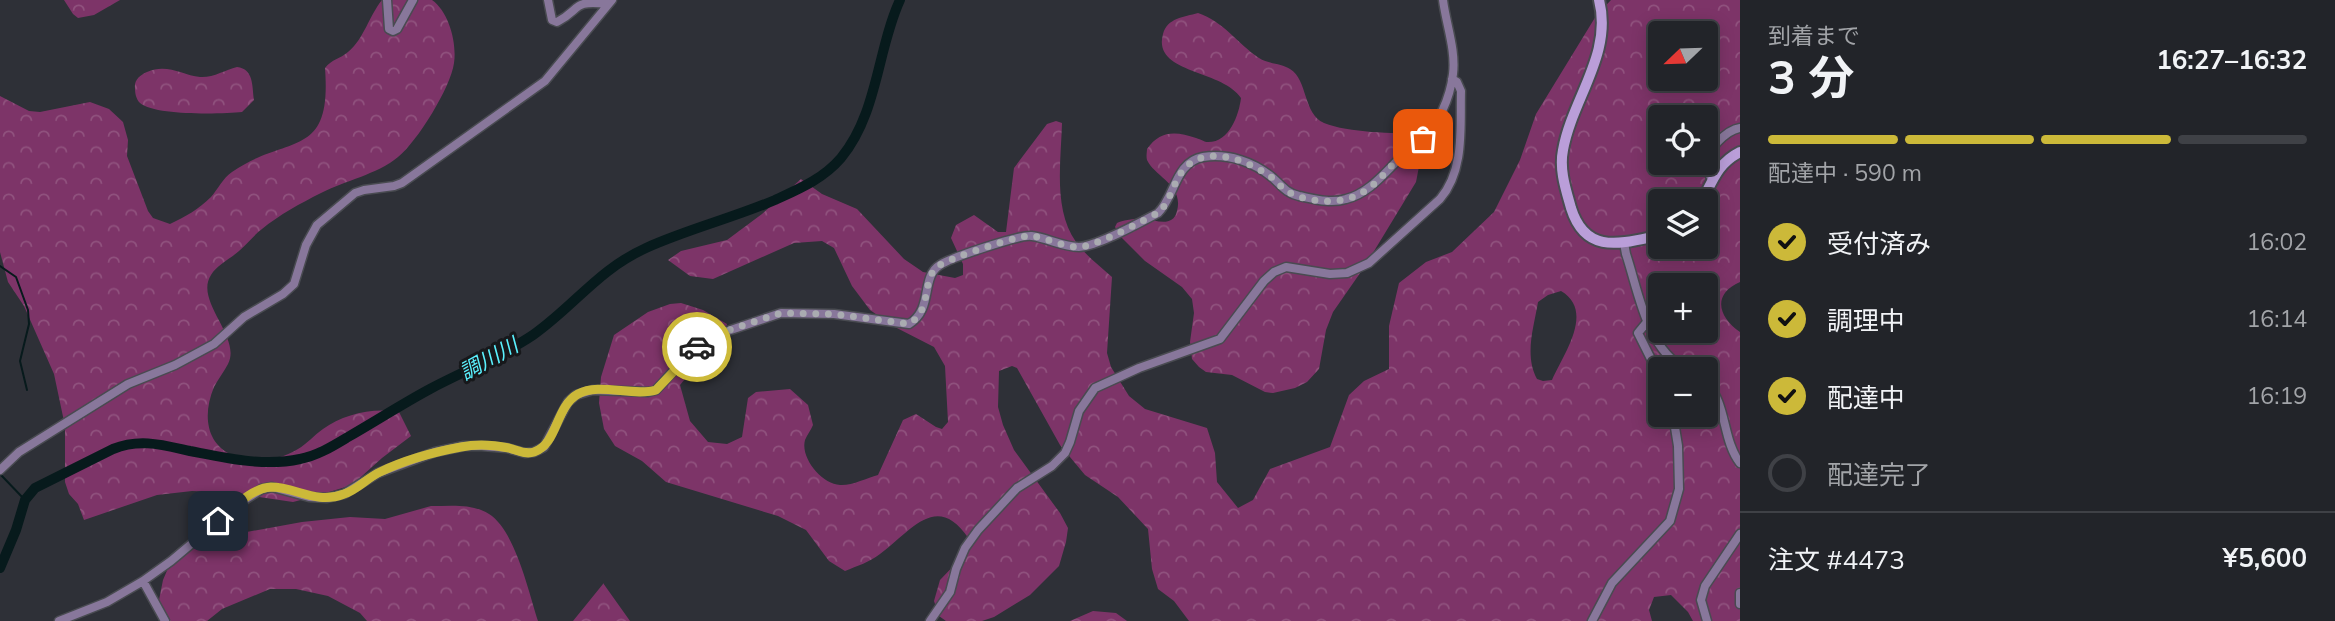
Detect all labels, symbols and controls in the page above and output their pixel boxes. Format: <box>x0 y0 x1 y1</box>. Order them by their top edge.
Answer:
north arrow <box>1648 21 1718 91</box>
map controls <box>1648 21 1718 427</box>
text: 到着まで <box>1768 21 1860 50</box>
text: 16:27–16:32 <box>2156 43 2307 76</box>
text: 3 分 <box>1768 48 1854 106</box>
button: locate <box>1648 105 1718 175</box>
pin <box>1393 109 1453 169</box>
icon: bag <box>1404 120 1442 158</box>
text: 配達中 · 590 m <box>1768 158 1922 187</box>
button: layers <box>1648 189 1718 259</box>
icon: check <box>1768 223 1806 261</box>
text: 受付済み <box>1827 227 1931 260</box>
text: 16:02 <box>2247 227 2307 256</box>
button: + <box>1648 273 1718 343</box>
icon: check <box>1768 300 1806 338</box>
text: 調理中 <box>1827 304 1905 337</box>
text: 16:14 <box>2247 304 2307 333</box>
courier <box>662 312 732 382</box>
icon: car <box>678 328 716 366</box>
water label: 調川川 <box>455 331 524 385</box>
button: − <box>1648 357 1718 427</box>
icon: check <box>1768 377 1806 415</box>
text: 配達中 <box>1827 381 1905 414</box>
text: 16:19 <box>2247 381 2307 410</box>
text: 配達完了 <box>1827 458 1931 491</box>
pin <box>188 491 248 551</box>
icon: home <box>199 502 237 540</box>
text: ¥5,600 <box>2223 541 2307 574</box>
text: 注文 #4473 <box>1768 543 1905 576</box>

